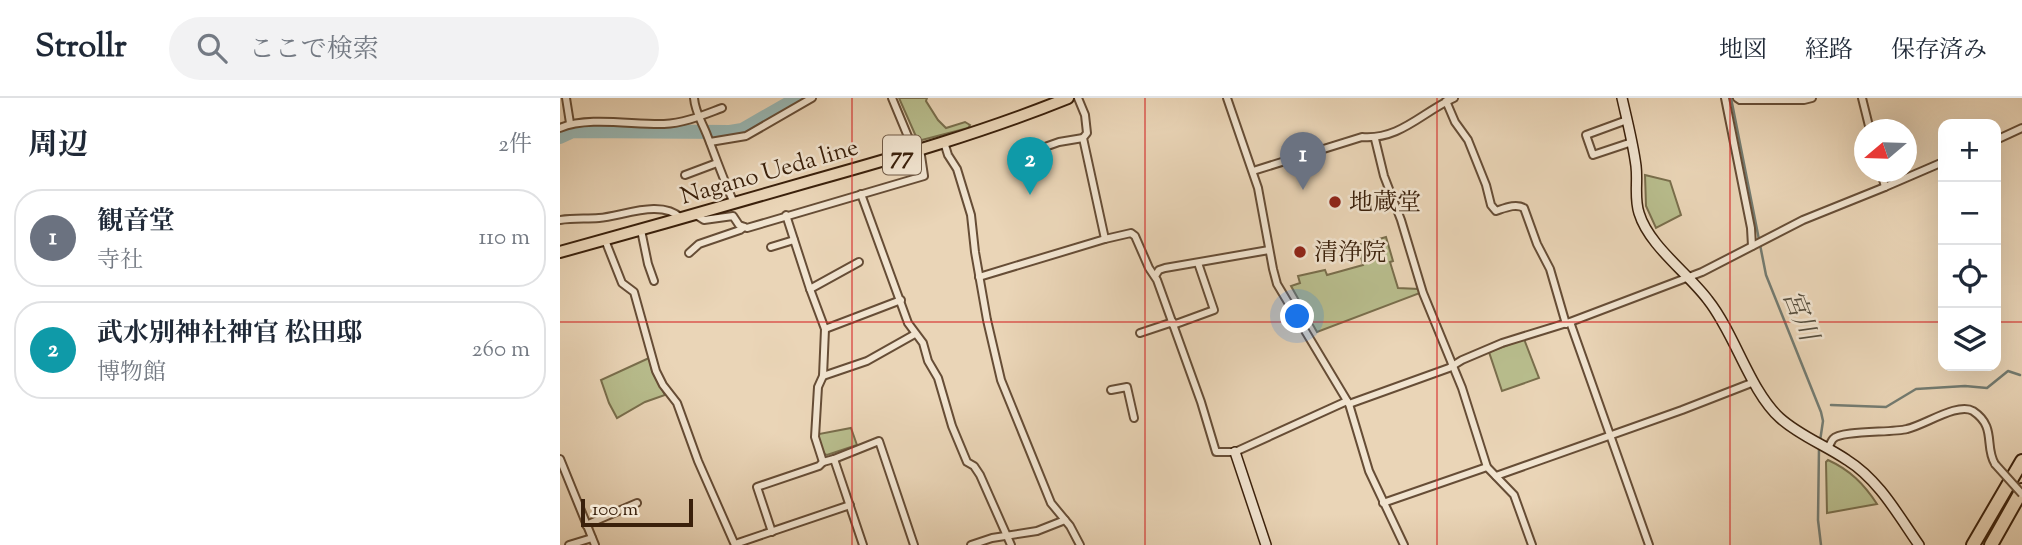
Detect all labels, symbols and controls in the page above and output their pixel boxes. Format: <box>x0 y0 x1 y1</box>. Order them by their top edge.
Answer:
search box <box>169 17 659 80</box>
text: Strollr <box>35 24 127 72</box>
icon: search <box>193 29 231 67</box>
text: ここで検索 <box>249 32 379 69</box>
text: 地図 <box>1719 34 1767 68</box>
text: 経路 <box>1805 34 1853 68</box>
text: 保存済み <box>1891 34 1987 68</box>
north arrow <box>1854 119 1917 182</box>
map controls <box>1938 119 2001 371</box>
button: + <box>1938 119 2001 182</box>
text: 周辺 <box>28 125 88 168</box>
text: 2件 <box>498 129 532 162</box>
street label: Nagano Ueda line <box>677 131 862 215</box>
pin: 1 <box>1280 132 1326 190</box>
road number: 77 <box>883 136 921 174</box>
pin: 2 <box>1007 137 1053 195</box>
button: − <box>1938 182 2001 245</box>
place label: 地蔵堂 <box>1349 187 1421 221</box>
marker: 地蔵堂 <box>1327 194 1343 210</box>
text: 観音堂 <box>97 204 175 241</box>
text: 1 <box>49 222 57 255</box>
text: 110 m <box>479 222 530 255</box>
place label: 清浄院 <box>1314 237 1386 271</box>
marker: 清浄院 <box>1292 244 1308 260</box>
text: 寺社 <box>97 245 143 278</box>
button: locate <box>1938 245 2001 308</box>
water label: 宮川 <box>1772 285 1827 350</box>
your location <box>1280 299 1314 333</box>
button: layers <box>1938 308 2001 371</box>
text: 武水別神社神官 松田邸 <box>97 316 363 353</box>
text: 2 <box>48 334 58 367</box>
text: 260 m <box>472 334 530 367</box>
text: 博物館 <box>97 357 166 390</box>
scale bar <box>581 496 693 528</box>
text: 100 m <box>592 497 638 524</box>

